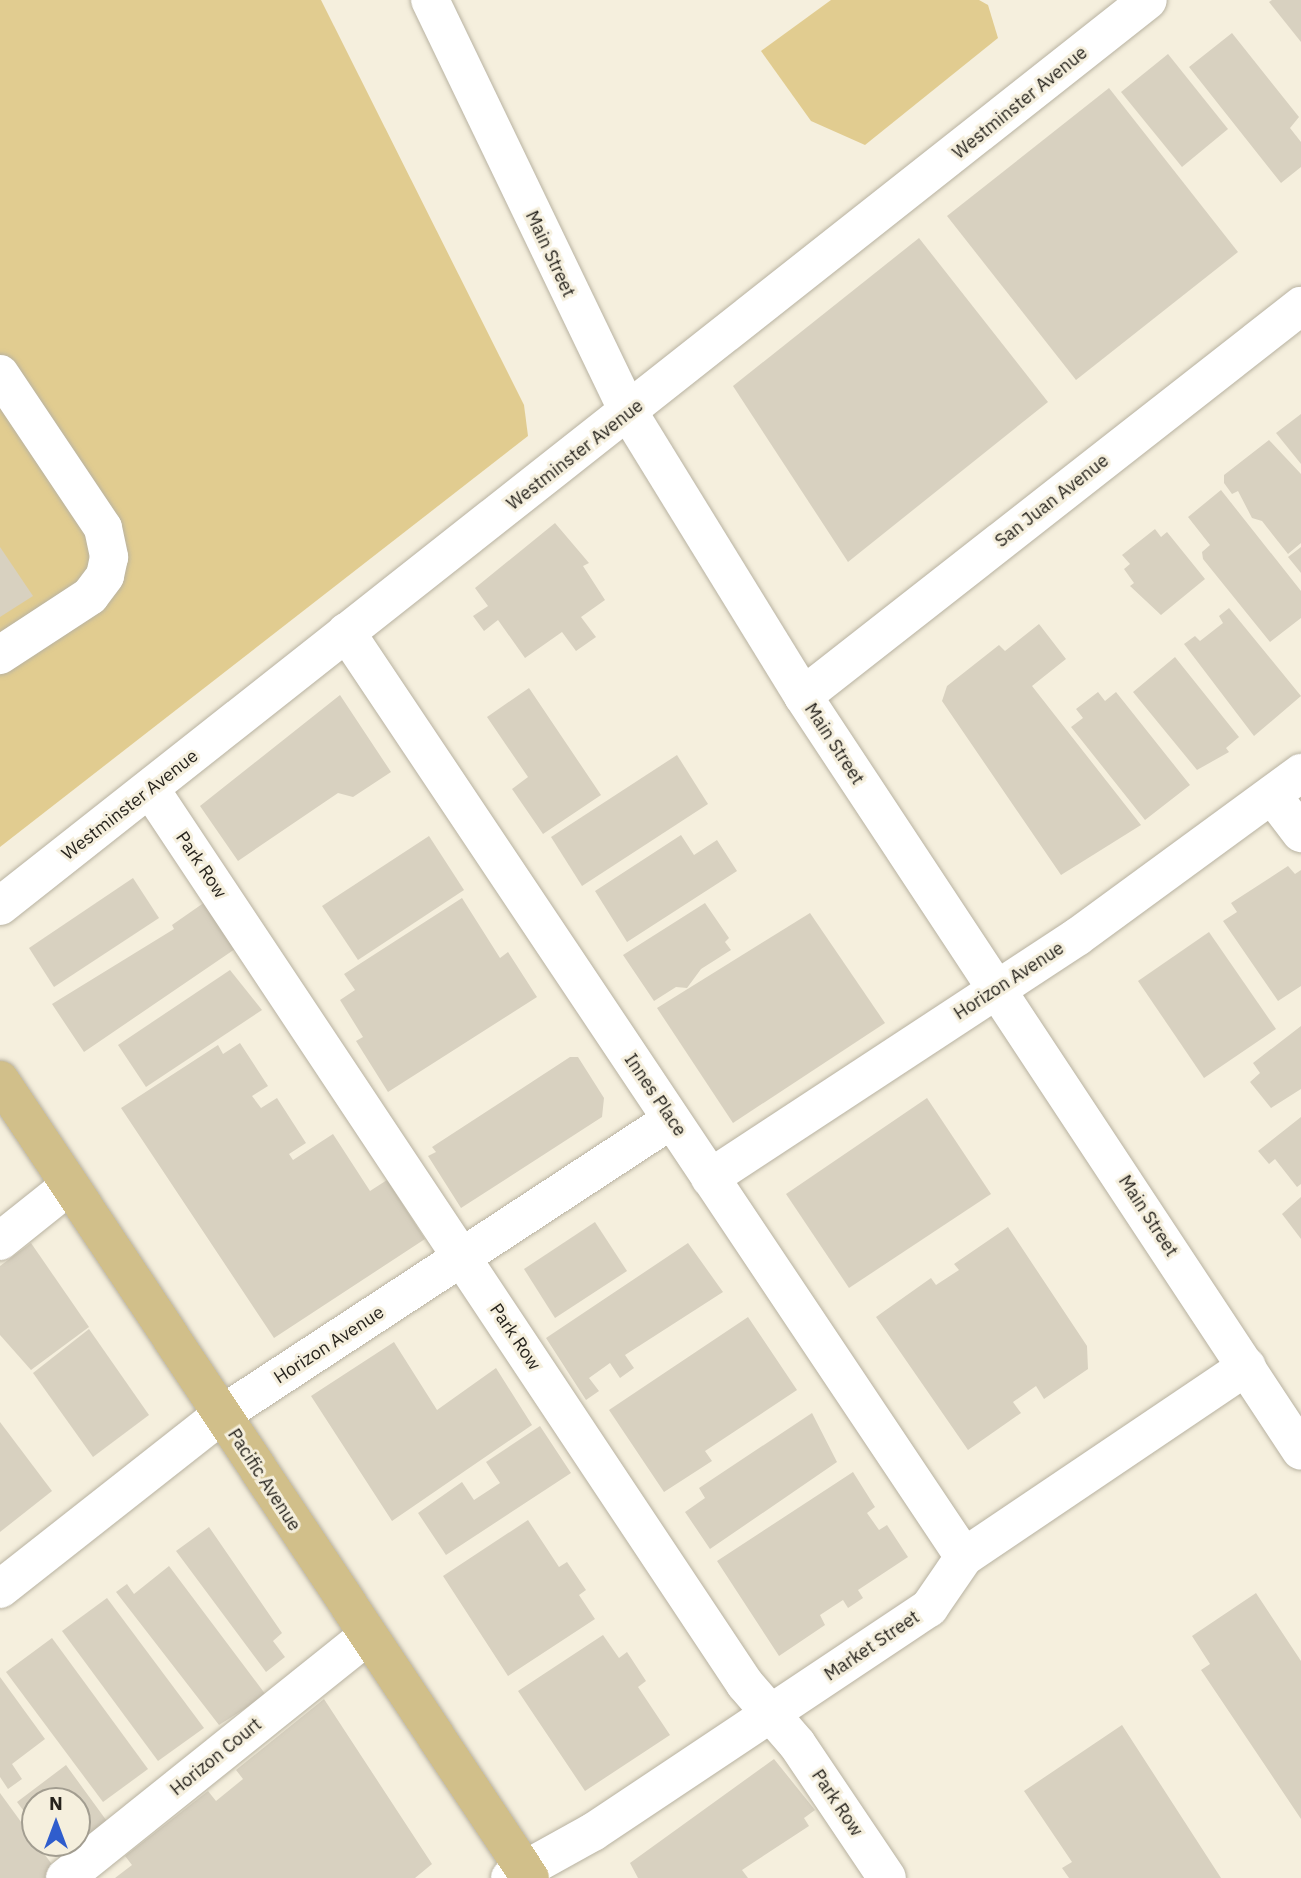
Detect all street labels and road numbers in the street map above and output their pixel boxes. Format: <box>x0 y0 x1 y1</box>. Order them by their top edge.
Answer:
street label: Westminster Avenue <box>948 42 1092 164</box>
street label: Main Street <box>521 207 579 301</box>
street label: Westminster Avenue <box>503 395 647 515</box>
street label: San Juan Avenue <box>991 450 1113 552</box>
street label: Main Street <box>800 699 868 789</box>
street label: Westminster Avenue <box>58 745 202 865</box>
street label: Park Row <box>171 828 231 902</box>
street label: Horizon Avenue <box>950 937 1068 1025</box>
street label: Innes Place <box>620 1050 690 1140</box>
street label: Main Street <box>1114 1171 1182 1261</box>
street label: Park Row <box>485 1300 545 1374</box>
street label: Horizon Avenue <box>270 1301 388 1389</box>
street label: Pacific Avenue <box>223 1425 305 1535</box>
street label: Market Street <box>820 1606 924 1686</box>
street label: Horizon Court <box>166 1714 266 1800</box>
street label: Park Row <box>807 1766 867 1840</box>

